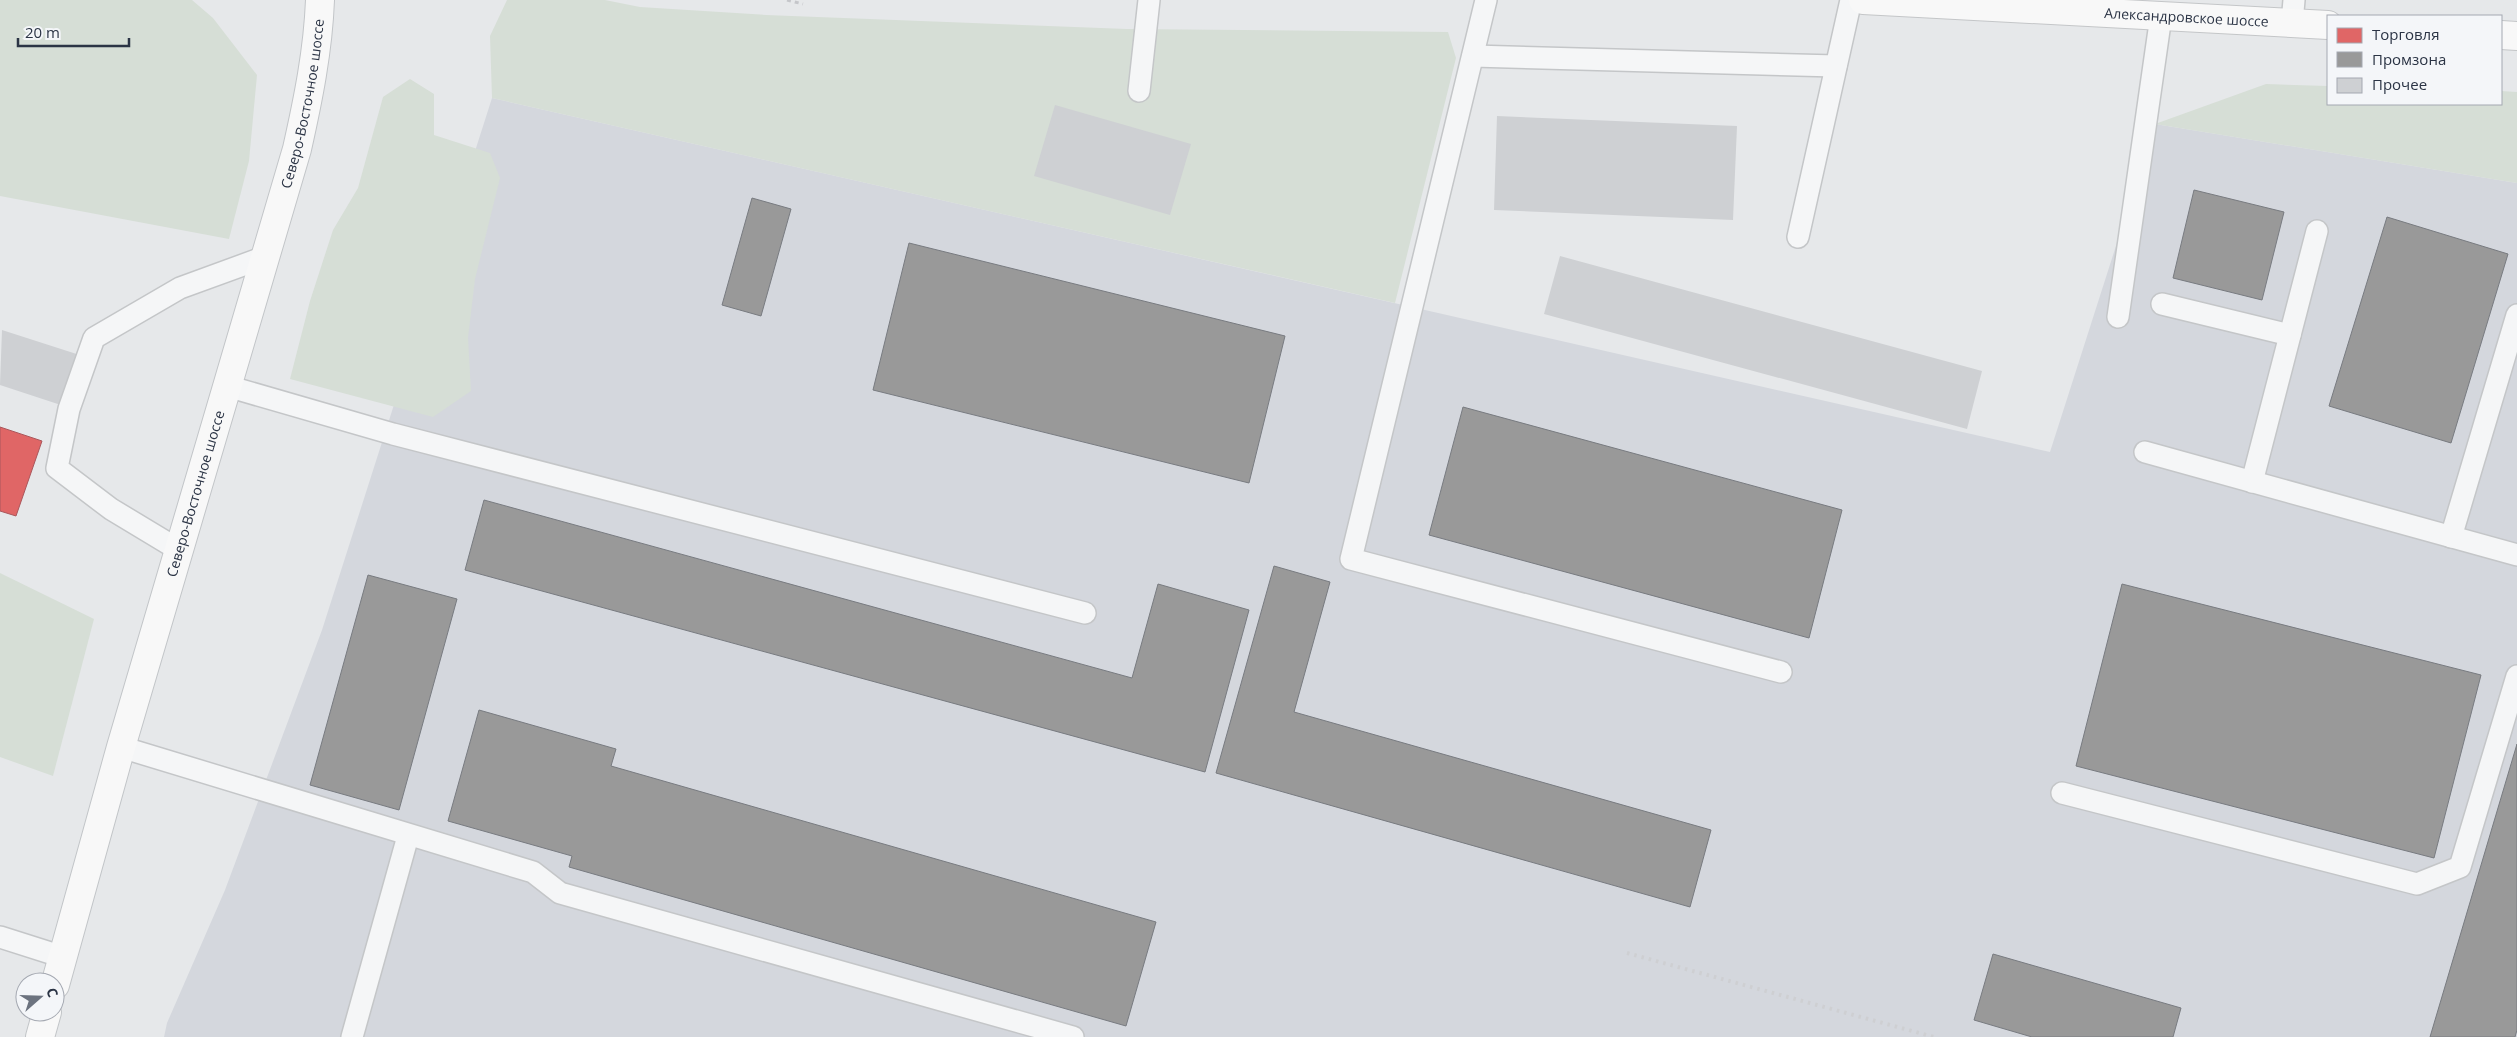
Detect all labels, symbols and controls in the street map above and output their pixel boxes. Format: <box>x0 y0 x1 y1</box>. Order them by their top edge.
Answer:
street label: Александровское шоссе <box>2104 3 2269 31</box>
scale bar <box>18 15 129 47</box>
legend <box>2327 15 2502 105</box>
street label: Северо-Восточное шоссе <box>276 18 328 191</box>
text: 20 m <box>25 22 60 42</box>
text: Торговля <box>2372 24 2439 44</box>
text: Промзона <box>2372 49 2446 69</box>
text: Прочее <box>2372 74 2427 94</box>
street label: Северо-Восточное шоссе <box>162 408 229 579</box>
north arrow <box>15 972 65 1022</box>
text: С <box>42 985 63 1000</box>

